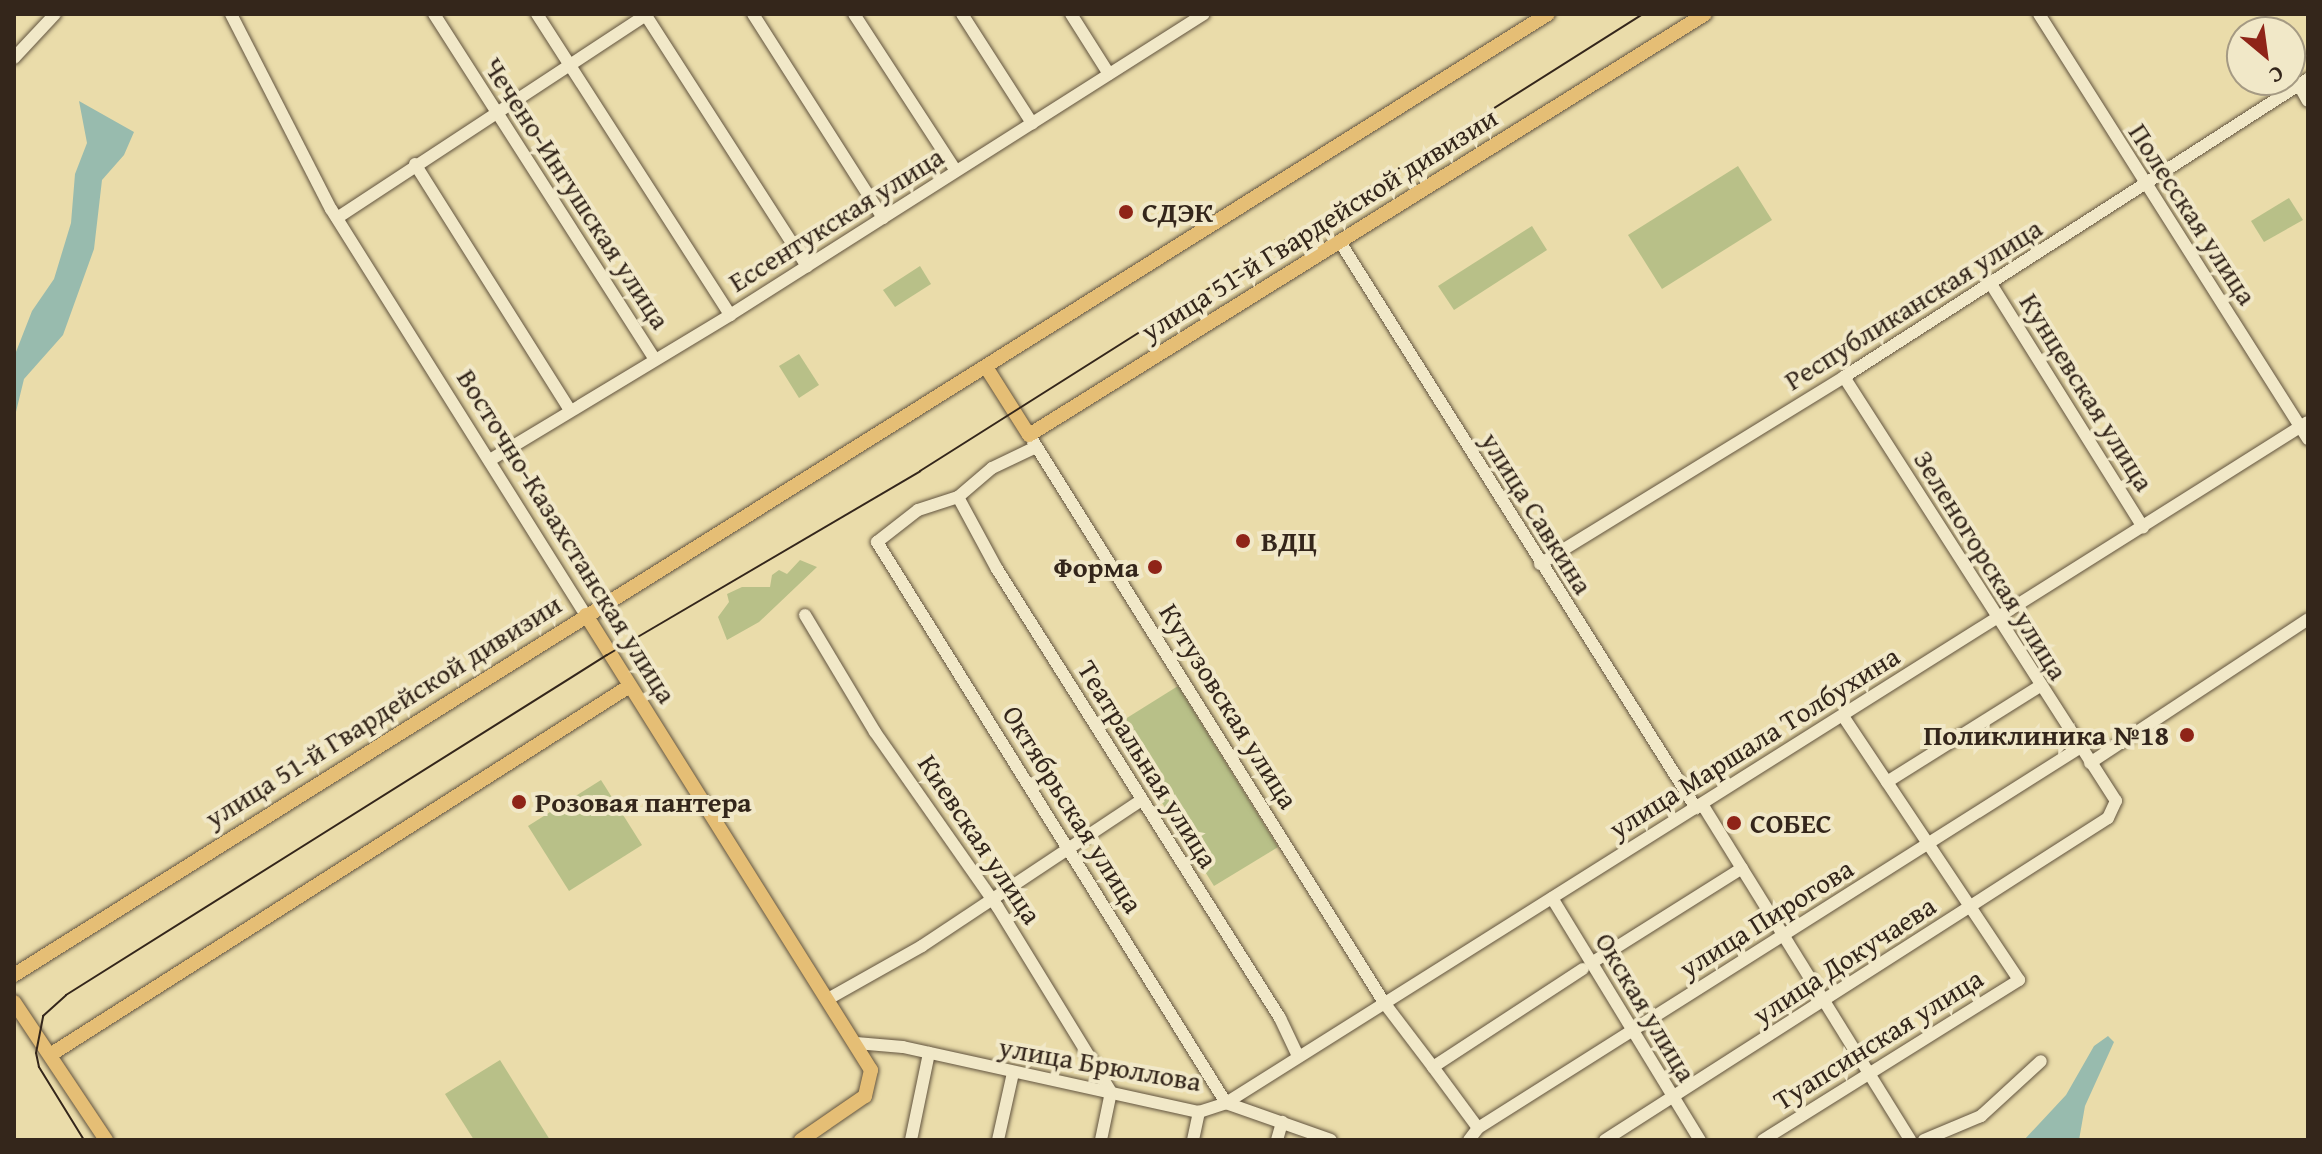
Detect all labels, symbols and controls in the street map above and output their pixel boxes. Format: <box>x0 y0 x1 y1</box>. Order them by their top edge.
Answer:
north arrow <box>2226 16 2306 96</box>
street label: Чечено-Ингушская улица <box>477 51 677 335</box>
text: С <box>2263 58 2290 92</box>
street label: улица 51-й Гвардейской дивизии <box>1135 100 1503 348</box>
street label: Полесская улица <box>2122 117 2264 311</box>
street label: Ессентукская улица <box>722 139 950 299</box>
place label: СДЭК <box>1142 195 1213 229</box>
marker: СДЭК <box>1117 203 1135 221</box>
street label: Республиканская улица <box>1778 211 2048 397</box>
street label: Кунцевская улица <box>2013 287 2161 497</box>
street label: Восточно-Казахстанская улица <box>450 363 684 709</box>
street label: улица Савкина <box>1474 426 1600 600</box>
street label: Зеленогорская улица <box>1907 444 2075 686</box>
place label: ВДЦ <box>1261 524 1317 558</box>
marker: ВДЦ <box>1232 530 1254 552</box>
place label: Форма <box>1054 550 1139 584</box>
marker: Форма <box>1146 558 1164 576</box>
street label: улица 51-й Гвардейской дивизии <box>199 587 567 835</box>
street label: Кутузовская улица <box>1152 597 1306 815</box>
street label: улица Маршала Толбухина <box>1603 639 1905 845</box>
street label: Театральная улица <box>1071 654 1225 874</box>
street label: Октябрьская улица <box>996 699 1150 919</box>
place label: Поликлиника №18 <box>1923 718 2169 752</box>
marker: Поликлиника №18 <box>2176 724 2198 746</box>
street label: Киевская улица <box>911 748 1049 930</box>
place label: Розовая пантера <box>535 785 752 819</box>
marker: Розовая пантера <box>510 793 528 811</box>
place label: СОБЕС <box>1750 806 1832 840</box>
marker: СОБЕС <box>1725 814 1743 832</box>
street label: улица Пирогова <box>1673 851 1859 985</box>
street label: улица Докучаева <box>1746 888 1942 1032</box>
street label: Окская улица <box>1588 926 1704 1088</box>
street label: Туапсинская улица <box>1767 961 1989 1117</box>
street label: улица Брюллова <box>996 1030 1204 1098</box>

